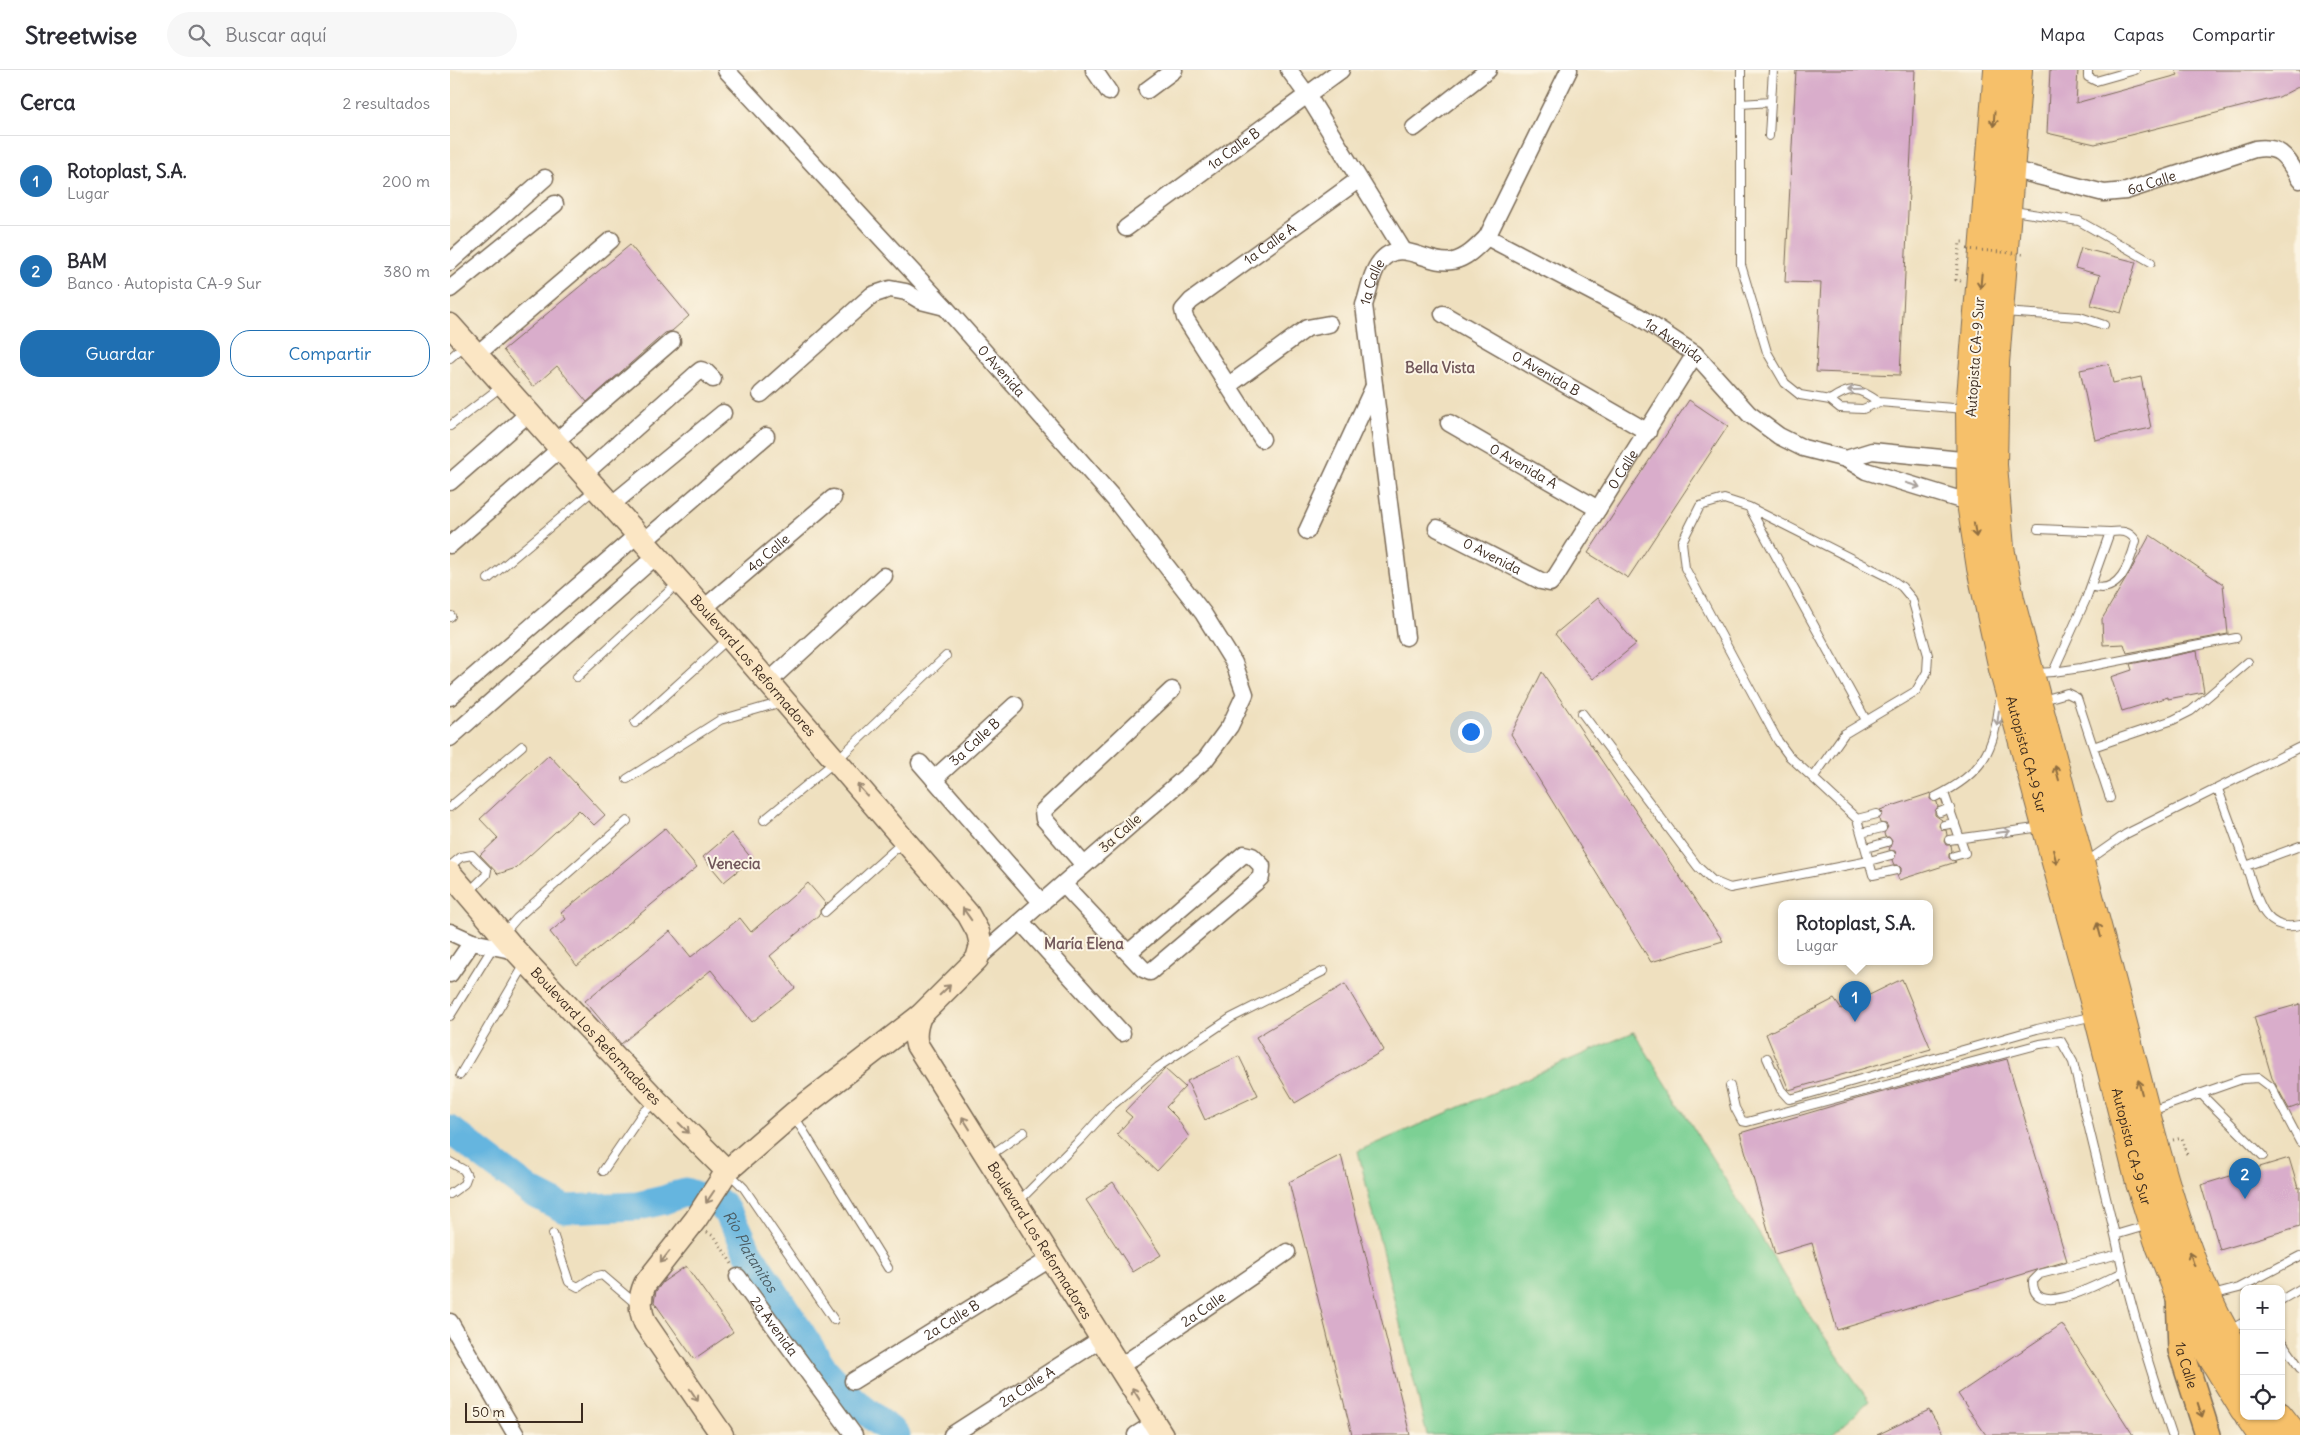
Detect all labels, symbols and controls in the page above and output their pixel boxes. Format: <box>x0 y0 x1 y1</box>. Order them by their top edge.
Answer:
search box <box>167 12 517 57</box>
text: Streetwise <box>25 20 137 50</box>
icon: search <box>185 21 213 49</box>
text: Buscar aquí <box>225 23 327 47</box>
text: Mapa <box>2040 23 2085 46</box>
text: Capas <box>2113 23 2164 46</box>
text: Compartir <box>2192 23 2275 46</box>
text: Cerca <box>20 89 75 116</box>
text: 2 resultados <box>342 93 430 113</box>
one-way arrow <box>1989 110 1998 126</box>
street label: 1a Calle B <box>1204 124 1264 174</box>
text: Rotoplast, S.A. <box>67 159 187 183</box>
street label: 6a Calle <box>2125 166 2178 199</box>
text: 1 <box>33 171 39 191</box>
text: 200 m <box>382 171 430 191</box>
text: Lugar <box>67 183 109 203</box>
street label: 1a Calle A <box>1240 219 1299 269</box>
text: BAM <box>67 249 107 273</box>
street label: 1a Calle <box>1356 255 1389 307</box>
text: 2 <box>32 261 40 281</box>
text: 380 m <box>383 261 430 281</box>
one-way arrow <box>1976 272 1986 288</box>
text: Banco · Autopista CA-9 Sur <box>67 273 262 293</box>
street label: Autopista CA-9 Sur <box>1962 296 1988 418</box>
street label: 1a Avenida <box>1641 314 1708 367</box>
button: Guardar <box>20 330 220 377</box>
button: Compartir <box>230 330 430 377</box>
street label: 0 Avenida <box>974 341 1029 401</box>
street label: 0 Avenida B <box>1509 347 1583 400</box>
district label: Bella Vista <box>1405 358 1475 377</box>
one-way arrow <box>1847 386 1863 395</box>
street label: 0 Avenida A <box>1486 439 1561 493</box>
street label: 0 Calle <box>1604 446 1642 493</box>
one-way arrow <box>1904 481 1920 491</box>
one-way arrow <box>1970 521 1980 537</box>
street label: 4a Calle <box>743 530 793 576</box>
street label: 0 Avenida <box>1460 534 1525 579</box>
street label: Boulevard Los Reformadores <box>686 591 820 740</box>
street label: Autopista CA-9 Sur <box>2002 694 2051 815</box>
one-way arrow <box>1993 709 2003 725</box>
street label: 3a Calle B <box>945 714 1004 770</box>
your location <box>1458 719 1484 745</box>
one-way arrow <box>2051 765 2061 781</box>
one-way arrow <box>857 783 868 796</box>
street label: 3a Calle <box>1095 810 1145 856</box>
one-way arrow <box>1995 827 2011 837</box>
one-way arrow <box>2051 849 2060 865</box>
district label: Venecia <box>707 854 761 873</box>
popup <box>1778 900 1933 965</box>
one-way arrow <box>962 907 972 921</box>
text: Rotoplast, S.A. <box>1796 911 1915 935</box>
one-way arrow <box>2093 922 2103 938</box>
district label: María Elena <box>1044 934 1124 953</box>
text: Lugar <box>1796 935 1838 955</box>
street label: Boulevard Los Reformadores <box>527 963 665 1109</box>
pin: 1 <box>1839 981 1871 1022</box>
one-way arrow <box>938 984 951 996</box>
one-way arrow <box>2134 1079 2144 1095</box>
street label: Autopista CA-9 Sur <box>2108 1086 2156 1208</box>
one-way arrow <box>961 1116 971 1130</box>
one-way arrow <box>678 1122 690 1134</box>
street label: Boulevard Los Reformadores <box>984 1158 1096 1322</box>
pin: 2 <box>2229 1158 2261 1199</box>
one-way arrow <box>705 1190 715 1204</box>
water label: Río Platanitos <box>719 1207 783 1297</box>
one-way arrow <box>660 1250 671 1263</box>
one-way arrow <box>2187 1252 2196 1267</box>
map controls <box>2240 1285 2285 1420</box>
button: + <box>2240 1285 2285 1330</box>
street label: 2a Calle <box>1177 1288 1229 1331</box>
street label: 2a Avenida <box>746 1293 802 1360</box>
street label: 2a Calle B <box>920 1296 983 1344</box>
button: − <box>2240 1330 2285 1375</box>
street label: 1a Calle <box>2172 1342 2202 1391</box>
street label: 2a Calle A <box>996 1362 1058 1411</box>
button: locate <box>2240 1375 2285 1420</box>
one-way arrow <box>1131 1387 1141 1401</box>
one-way arrow <box>689 1388 699 1402</box>
scale bar <box>465 1400 582 1423</box>
one-way arrow <box>2195 1401 2205 1417</box>
text: 50 m <box>472 1403 505 1421</box>

